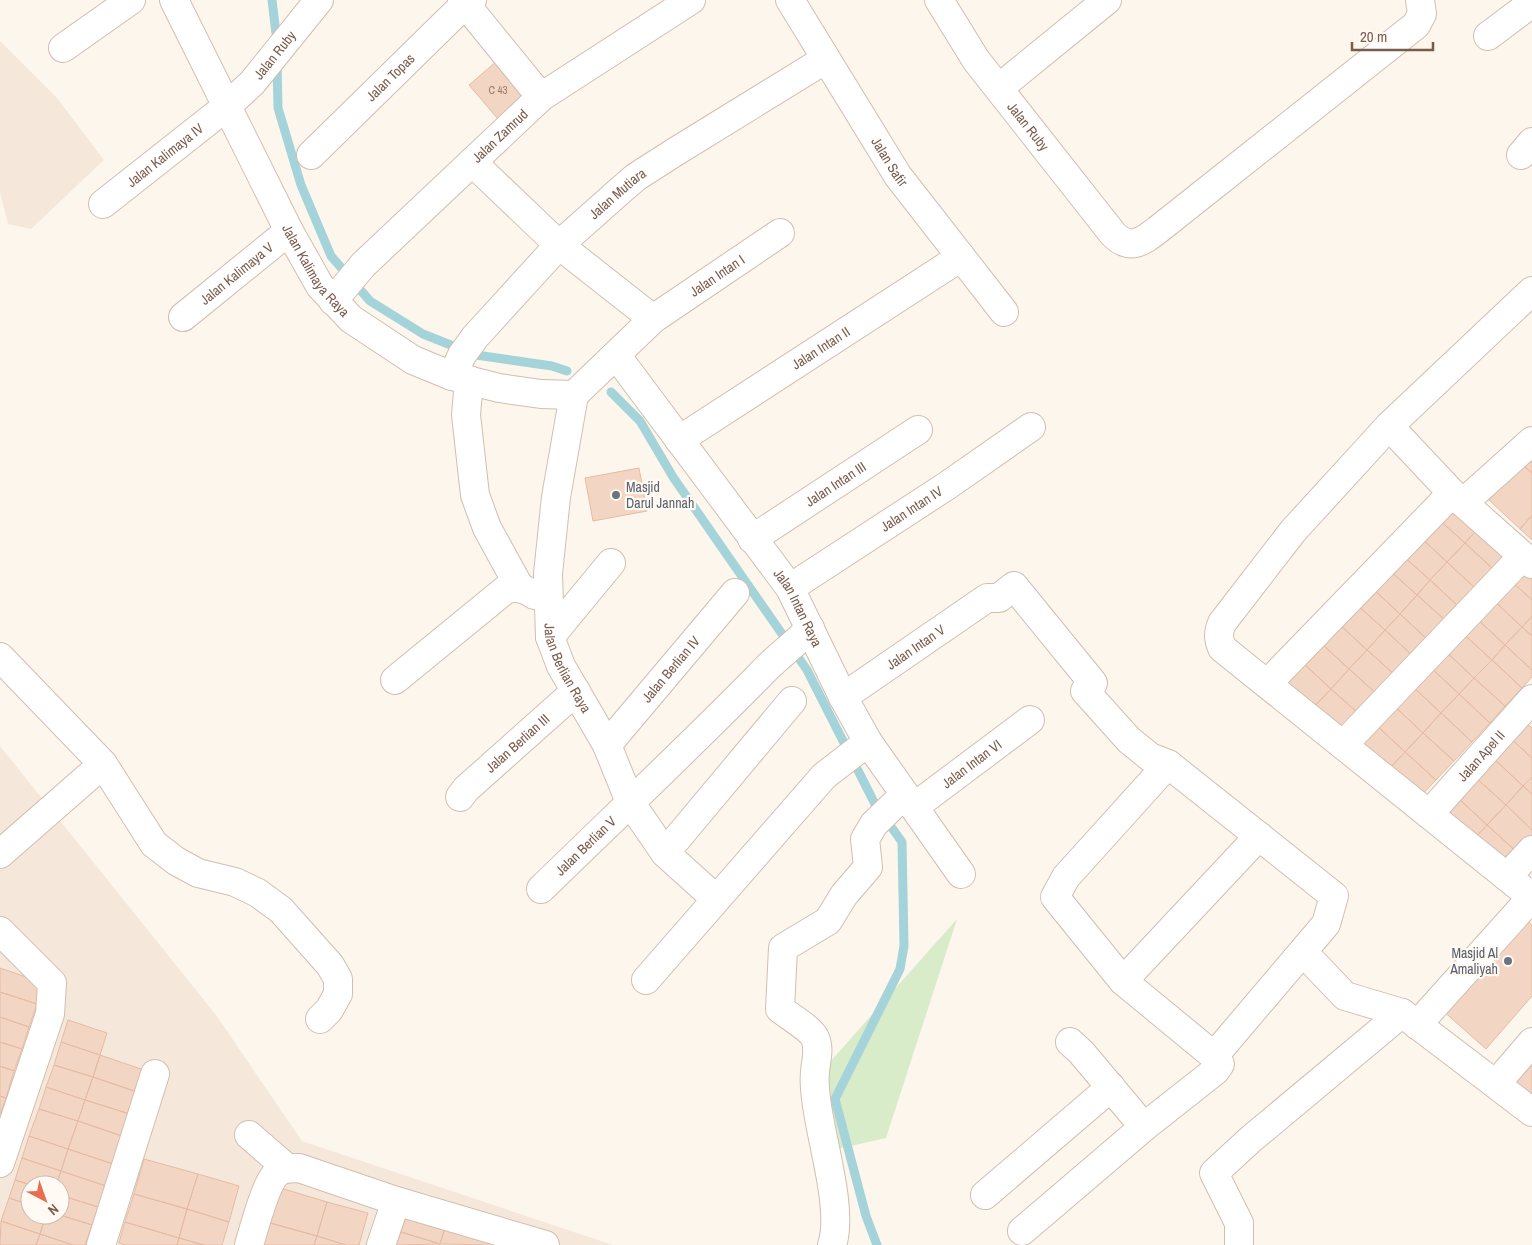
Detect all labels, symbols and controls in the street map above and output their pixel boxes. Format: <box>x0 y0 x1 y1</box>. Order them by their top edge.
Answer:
scale bar <box>1352 20 1433 52</box>
text: 20 m <box>1360 26 1387 47</box>
street label: Jalan Ruby <box>250 27 300 83</box>
street label: Jalan Topas <box>362 49 419 105</box>
house number: C 43 <box>488 83 508 97</box>
street label: Jalan Ruby <box>1003 98 1053 155</box>
street label: Jalan Zamrud <box>468 105 532 167</box>
street label: Jalan Kalimaya IV <box>123 119 207 191</box>
street label: Jalan Safir <box>867 134 912 190</box>
street label: Jalan Mutiara <box>585 164 650 223</box>
street label: Jalan Kalimaya Raya <box>278 221 354 321</box>
street label: Jalan Kalimaya V <box>196 238 277 309</box>
street label: Jalan Intan I <box>686 251 748 301</box>
street label: Jalan Intan II <box>788 323 853 373</box>
street label: Jalan Intan III <box>802 458 869 511</box>
place label: Masjid Darul Jannah <box>626 478 694 512</box>
street label: Jalan Intan IV <box>877 482 946 536</box>
marker: Masjid Darul Jannah <box>610 489 622 501</box>
street label: Jalan Intan Raya <box>770 565 826 650</box>
street label: Jalan Intan V <box>883 621 949 674</box>
street label: Jalan Berlian Raya <box>541 623 596 716</box>
street label: Jalan Berlian IV <box>638 632 704 706</box>
street label: Jalan Berlian III <box>482 710 553 776</box>
street label: Jalan Apel II <box>1453 727 1509 785</box>
street label: Jalan Intan VI <box>938 735 1005 792</box>
street label: Jalan Berlian V <box>551 812 620 879</box>
place label: Masjid Al Amaliyah <box>1449 944 1498 978</box>
marker: Masjid Al Amaliyah <box>1502 955 1514 967</box>
north arrow <box>20 1175 70 1225</box>
text: N <box>44 1200 63 1219</box>

